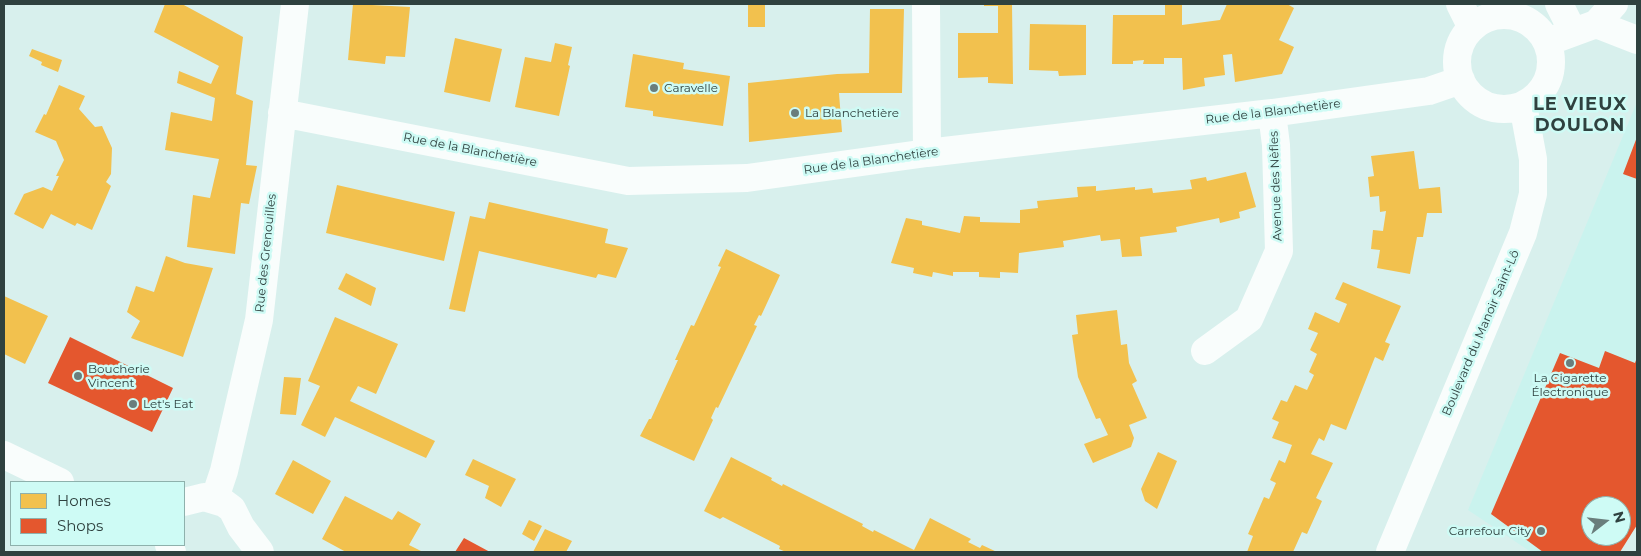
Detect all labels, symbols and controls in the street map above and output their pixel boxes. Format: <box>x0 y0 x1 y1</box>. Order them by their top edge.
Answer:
place label: Caravelle <box>664 81 718 95</box>
marker: Caravelle <box>648 82 660 94</box>
district label: LE VIEUX DOULON <box>1532 94 1628 136</box>
street label: Rue de la Blanchetière <box>1205 97 1341 127</box>
place label: La Blanchetière <box>805 106 899 120</box>
marker: La Blanchetière <box>789 107 801 119</box>
street label: Rue de la Blanchetière <box>402 130 538 170</box>
street label: Avenue des Nèfles <box>1267 131 1285 241</box>
street label: Rue de la Blanchetière <box>803 144 939 178</box>
street label: Rue des Grenouilles <box>253 193 279 313</box>
street label: Boulevard du Manoir Saint-Lô <box>1439 248 1523 418</box>
marker: La Cigarette Électronique <box>1564 357 1576 369</box>
place label: Boucherie Vincent <box>88 362 150 390</box>
marker: Boucherie Vincent <box>72 370 84 382</box>
place label: La Cigarette Électronique <box>1531 371 1609 399</box>
place label: Let's Eat <box>143 397 193 411</box>
marker: Let's Eat <box>127 398 139 410</box>
legend <box>10 481 185 546</box>
text: Homes <box>57 491 111 510</box>
north arrow <box>1581 496 1631 546</box>
text: N <box>1609 509 1630 525</box>
text: Shops <box>57 516 103 535</box>
place label: Carrefour City <box>1449 524 1531 538</box>
marker: Carrefour City <box>1535 525 1547 537</box>

